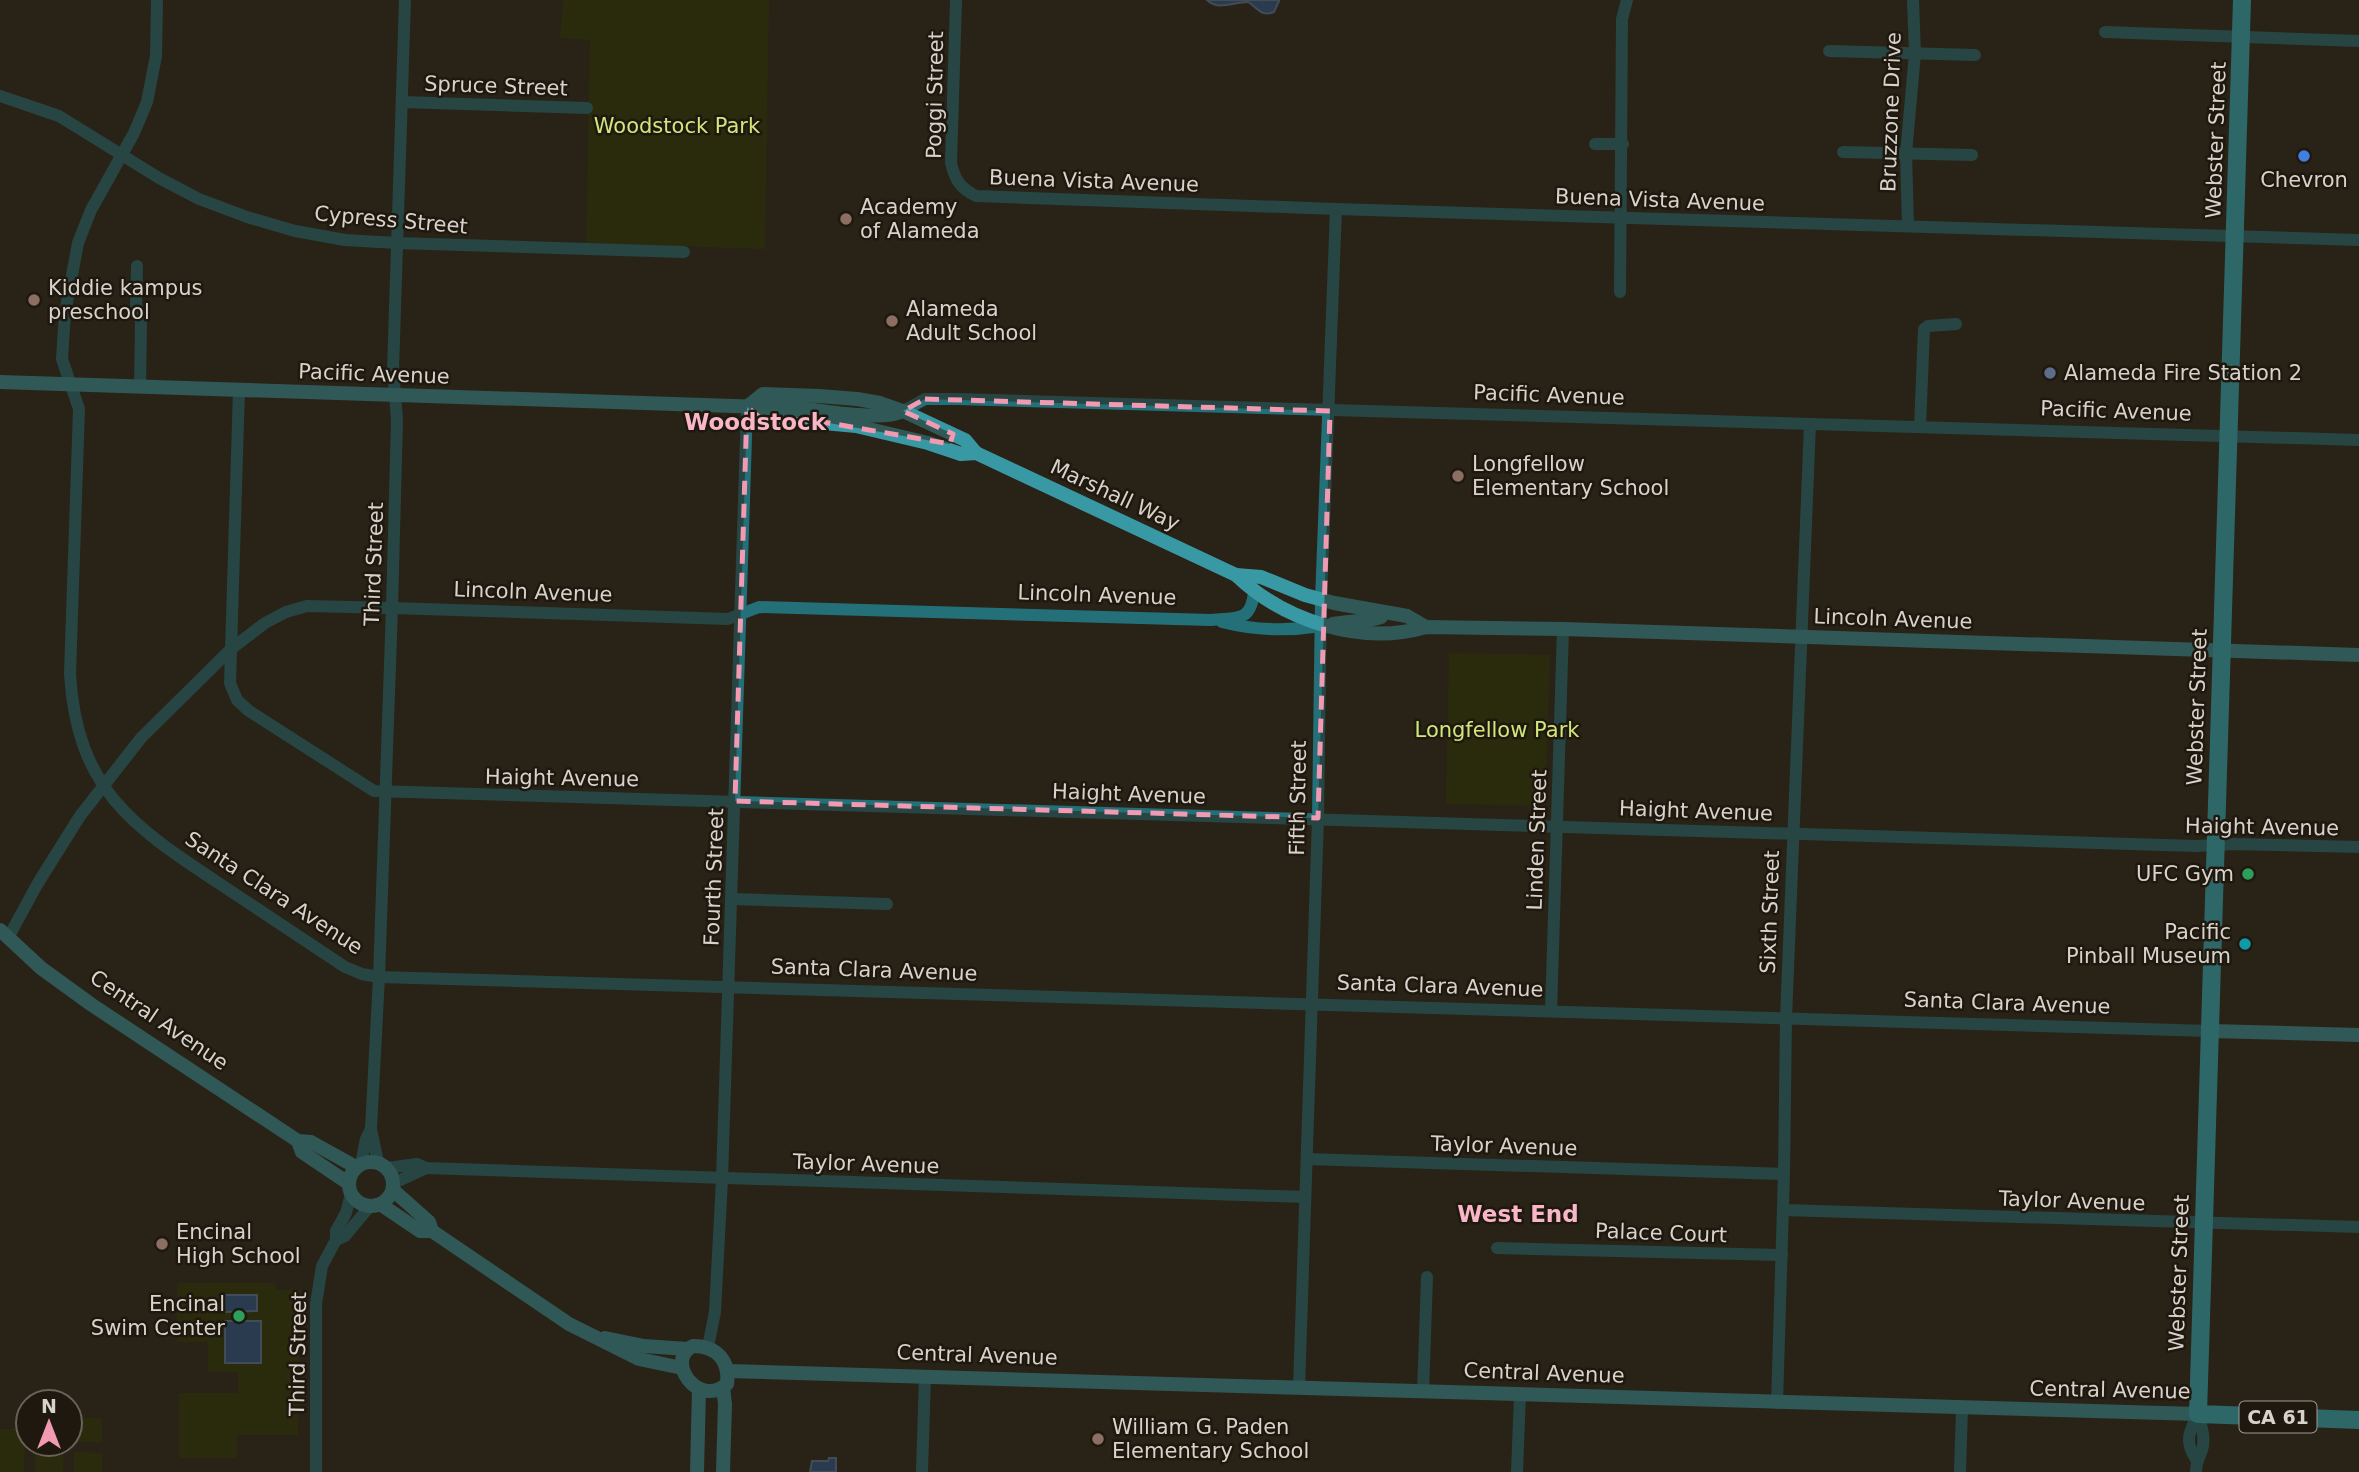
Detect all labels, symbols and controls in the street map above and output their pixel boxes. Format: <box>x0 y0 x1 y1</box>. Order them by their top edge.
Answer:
street label: Poggi Street <box>922 31 948 159</box>
street label: Bruzzone Drive <box>1876 32 1906 192</box>
street label: Webster Street <box>2201 61 2231 219</box>
street label: Spruce Street <box>424 72 568 100</box>
park label: Woodstock Park <box>594 114 761 138</box>
marker: Chevron <box>2296 148 2312 164</box>
street label: Buena Vista Avenue <box>989 165 1199 197</box>
place label: Chevron <box>2260 168 2348 192</box>
street label: Buena Vista Avenue <box>1555 184 1765 216</box>
place label: Academy of Alameda <box>860 195 980 243</box>
street label: Cypress Street <box>313 201 469 239</box>
marker: Academy of Alameda <box>838 211 854 227</box>
place label: Kiddie kampus preschool <box>48 276 202 324</box>
marker: Kiddie kampus preschool <box>26 292 42 308</box>
place label: Alameda Adult School <box>906 297 1037 345</box>
marker: Alameda Adult School <box>884 313 900 329</box>
street label: Pacific Avenue <box>298 359 450 389</box>
place label: Alameda Fire Station 2 <box>2064 361 2302 385</box>
marker: Alameda Fire Station 2 <box>2042 365 2058 381</box>
street label: Pacific Avenue <box>1473 380 1625 410</box>
street label: Pacific Avenue <box>2040 396 2192 426</box>
district label: Woodstock <box>684 409 827 435</box>
place label: Longfellow Elementary School <box>1472 452 1669 500</box>
street label: Marshall Way <box>1047 455 1183 535</box>
marker: Longfellow Elementary School <box>1450 468 1466 484</box>
street label: Third Street <box>360 502 388 627</box>
street label: Lincoln Avenue <box>453 577 613 607</box>
street label: Lincoln Avenue <box>1017 580 1177 610</box>
street label: Lincoln Avenue <box>1813 604 1973 634</box>
street label: Webster Street <box>2182 628 2212 786</box>
park label: Longfellow Park <box>1415 718 1580 742</box>
street label: Fifth Street <box>1285 740 1311 856</box>
street label: Haight Avenue <box>485 765 639 791</box>
street label: Linden Street <box>1523 769 1551 911</box>
street label: Haight Avenue <box>1052 779 1206 809</box>
street label: Haight Avenue <box>1619 796 1773 826</box>
street label: Fourth Street <box>700 808 728 946</box>
street label: Haight Avenue <box>2185 814 2339 840</box>
street label: Santa Clara Avenue <box>181 827 367 959</box>
street label: Sixth Street <box>1756 850 1784 974</box>
place label: UFC Gym <box>2136 862 2234 886</box>
marker: UFC Gym <box>2240 866 2256 882</box>
place label: Pacific Pinball Museum <box>2066 920 2231 968</box>
marker: Pacific Pinball Museum <box>2237 936 2253 952</box>
street label: Santa Clara Avenue <box>770 954 978 986</box>
street label: Central Avenue <box>85 965 233 1075</box>
street label: Santa Clara Avenue <box>1336 970 1544 1002</box>
street label: Santa Clara Avenue <box>1903 987 2111 1019</box>
street label: Taylor Avenue <box>1429 1131 1578 1161</box>
street label: Taylor Avenue <box>791 1149 940 1179</box>
street label: Taylor Avenue <box>1997 1186 2146 1216</box>
street label: Webster Street <box>2164 1194 2194 1352</box>
district label: West End <box>1457 1201 1579 1227</box>
street label: Palace Court <box>1595 1219 1727 1247</box>
place label: Encinal High School <box>176 1220 301 1268</box>
marker: Encinal High School <box>154 1236 170 1252</box>
place label: Encinal Swim Center <box>91 1292 225 1340</box>
street label: Third Street <box>285 1292 311 1417</box>
marker: Encinal Swim Center <box>231 1308 247 1324</box>
street label: Central Avenue <box>896 1340 1058 1370</box>
street label: Central Avenue <box>1463 1358 1625 1388</box>
street label: Central Avenue <box>2029 1377 2191 1403</box>
north arrow <box>14 1388 84 1458</box>
text: N <box>41 1395 57 1417</box>
road number: CA 61 <box>2240 1401 2316 1432</box>
place label: William G. Paden Elementary School <box>1112 1415 1309 1463</box>
marker: William G. Paden Elementary School <box>1090 1431 1106 1447</box>

